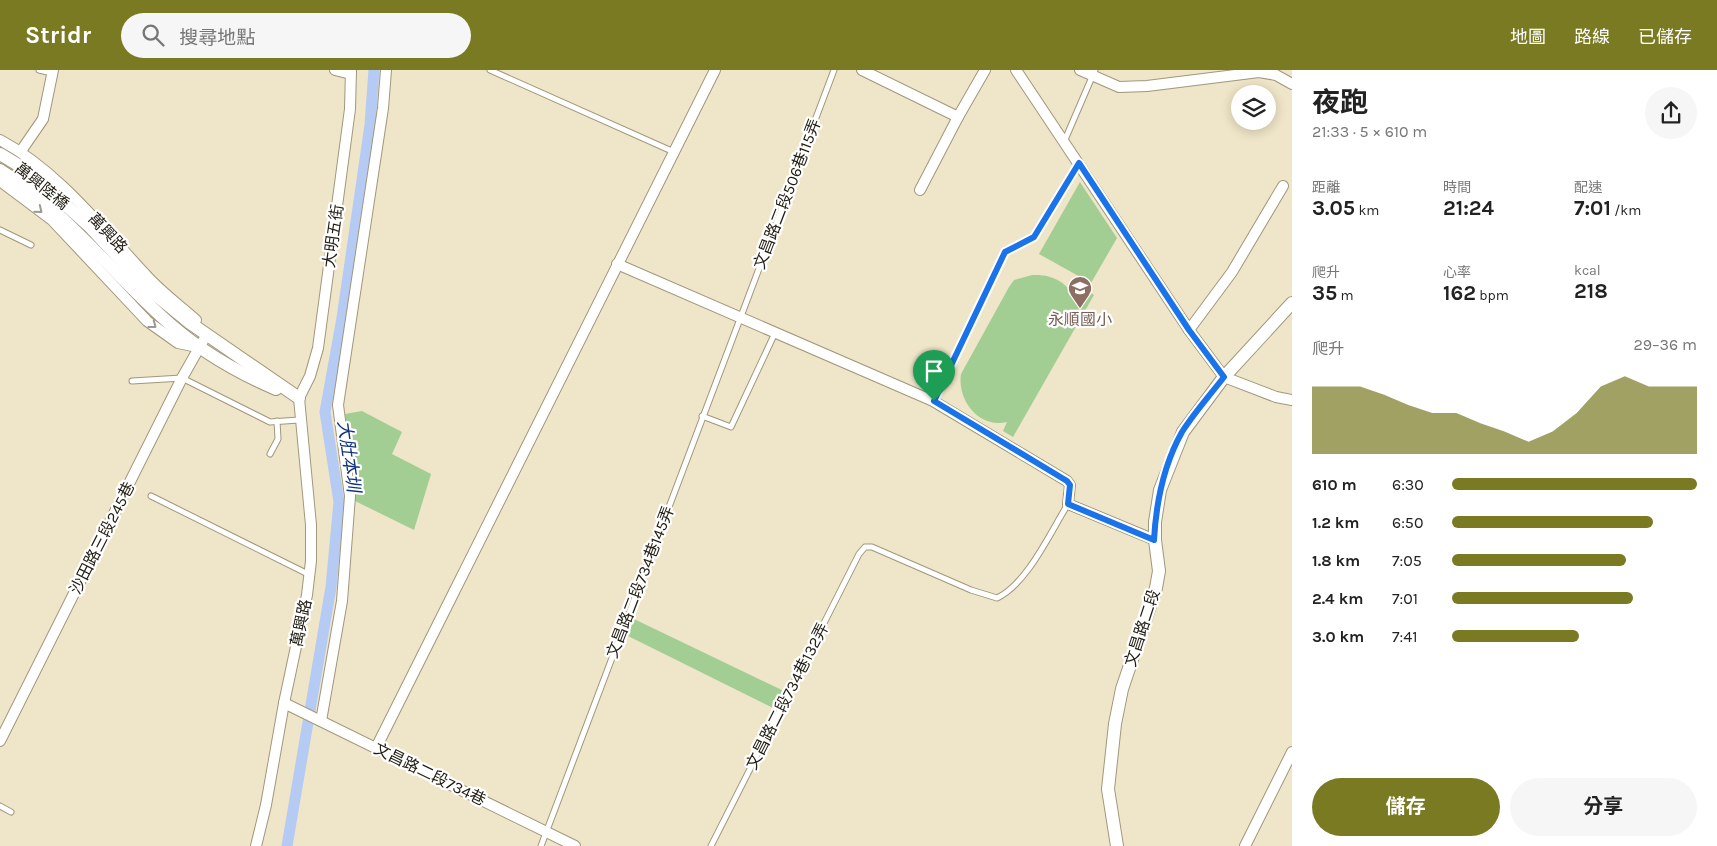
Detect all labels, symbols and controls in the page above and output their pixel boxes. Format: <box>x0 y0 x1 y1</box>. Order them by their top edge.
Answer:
search box <box>121 13 471 58</box>
text: Stridr <box>25 21 91 49</box>
icon: search <box>139 21 167 49</box>
text: 地圖 <box>1510 26 1546 48</box>
text: 路線 <box>1574 26 1610 48</box>
text: 已儲存 <box>1638 26 1692 48</box>
text: 搜尋地點 <box>179 27 255 49</box>
map controls <box>1231 85 1276 130</box>
button: layers <box>1231 85 1276 130</box>
text: 夜跑 <box>1312 86 1368 119</box>
button: share <box>1645 87 1697 139</box>
street label: 文昌路二段506巷115弄 <box>750 116 824 272</box>
text: 21:33 · 5 × 610 m <box>1312 122 1427 141</box>
street label: 萬興陸橋 <box>11 158 73 214</box>
text: 距離 <box>1312 179 1340 196</box>
text: 時間 <box>1443 179 1471 196</box>
text: 配速 <box>1574 179 1602 196</box>
text: 3.05 <box>1312 196 1355 220</box>
text: 21:24 <box>1443 196 1494 220</box>
text: 7:01 <box>1574 196 1611 220</box>
text: km <box>1355 202 1379 219</box>
text: /km <box>1611 202 1641 219</box>
street label: 大明五街 <box>319 203 347 269</box>
one-way arrow <box>33 204 42 212</box>
street label: 萬興路 <box>85 209 131 257</box>
text: kcal <box>1574 262 1601 279</box>
text: 爬升 <box>1312 264 1340 281</box>
text: 心率 <box>1443 264 1471 281</box>
school or university icon: 永順國小 <box>1067 275 1093 309</box>
text: 218 <box>1574 279 1608 303</box>
text: 35 <box>1312 281 1337 305</box>
text: 162 <box>1443 281 1476 305</box>
text: m <box>1337 287 1354 304</box>
text: bpm <box>1476 287 1509 304</box>
place label: 永順國小 <box>1048 310 1112 329</box>
one-way arrow <box>147 319 157 328</box>
text: 29–36 m <box>1634 335 1697 354</box>
text: 爬升 <box>1312 339 1344 358</box>
pin <box>913 350 955 401</box>
icon: arrive <box>920 357 948 385</box>
water label: 大肚本圳 <box>333 419 365 496</box>
text: 610 m <box>1312 475 1357 494</box>
text: 6:30 <box>1392 475 1424 494</box>
street label: 沙田路三段245巷 <box>66 479 138 597</box>
street label: 文昌路二段734巷145弄 <box>602 503 678 661</box>
text: 1.2 km <box>1312 513 1360 532</box>
text: 6:50 <box>1392 513 1423 532</box>
text: 1.8 km <box>1312 551 1360 570</box>
text: 7:05 <box>1392 551 1422 570</box>
street label: 文昌路二段 <box>1121 587 1163 669</box>
text: 2.4 km <box>1312 589 1363 608</box>
text: 7:01 <box>1392 589 1418 608</box>
street label: 萬興路 <box>287 598 315 648</box>
street label: 文昌路二段734巷132弄 <box>742 620 832 772</box>
text: 3.0 km <box>1312 627 1364 646</box>
text: 7:41 <box>1392 627 1417 646</box>
street label: 文昌路二段734巷 <box>371 739 489 809</box>
button: 儲存 <box>1312 778 1500 836</box>
button: 分享 <box>1510 778 1697 836</box>

